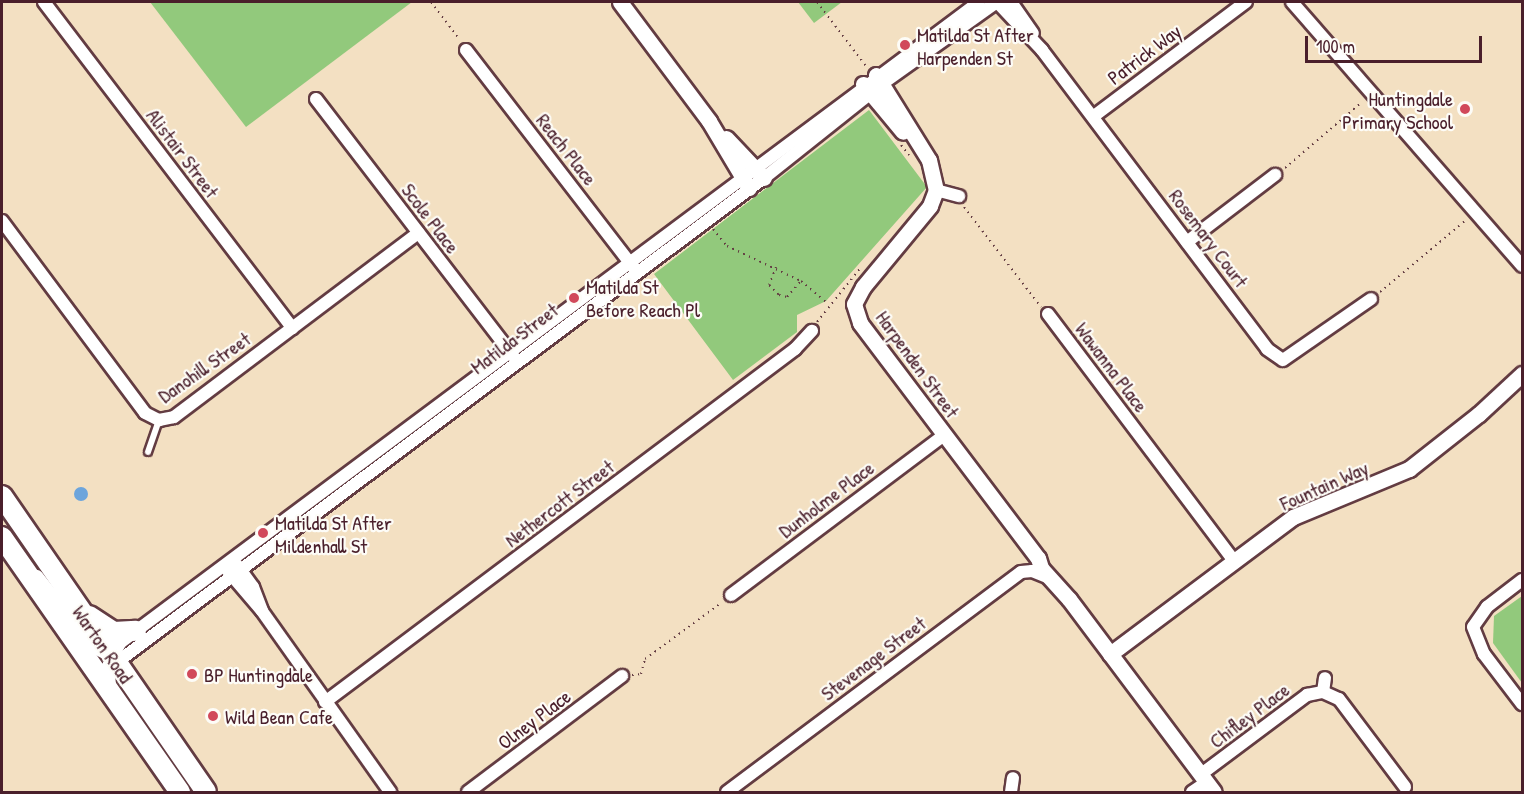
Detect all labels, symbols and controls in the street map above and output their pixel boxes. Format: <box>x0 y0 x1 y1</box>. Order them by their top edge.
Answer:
street label: Patrick Way <box>1103 19 1185 89</box>
place label: Matilda St After Harpenden St <box>917 22 1034 69</box>
scale bar <box>1308 24 1485 62</box>
text: 100 m <box>1316 34 1355 59</box>
marker: Matilda St After Harpenden St <box>898 38 912 52</box>
place label: Huntingdale Primary School <box>1342 86 1453 133</box>
marker: Huntingdale Primary School <box>1458 102 1472 116</box>
street label: Alistair Street <box>142 104 224 202</box>
street label: Reach Place <box>532 108 602 190</box>
street label: Scole Place <box>397 178 465 258</box>
street label: Rosemary Court <box>1164 184 1254 292</box>
place label: Matilda St Before Reach Pl <box>586 274 700 321</box>
marker: Matilda St Before Reach Pl <box>567 291 581 305</box>
street label: Matilda Street <box>466 297 562 379</box>
street label: Harpenden Street <box>871 306 965 422</box>
street label: Wawanna Place <box>1070 317 1154 417</box>
street label: Danohill Street <box>153 326 255 408</box>
street label: Nethercott Street <box>500 454 618 552</box>
street label: Dunholme Place <box>774 455 878 543</box>
street label: Fountain Way <box>1276 455 1372 515</box>
place label: Matilda St After Mildenhall St <box>275 510 392 557</box>
marker: Matilda St After Mildenhall St <box>256 526 270 540</box>
street label: Warton Road <box>68 601 138 687</box>
street label: Stevenage Street <box>816 611 930 705</box>
place label: BP Huntingdale <box>204 662 313 686</box>
marker: BP Huntingdale <box>185 667 199 681</box>
street label: Chifley Place <box>1204 677 1294 753</box>
street label: Olney Place <box>493 684 575 754</box>
place label: Wild Bean Cafe <box>225 704 333 728</box>
marker: Wild Bean Cafe <box>206 709 220 723</box>

